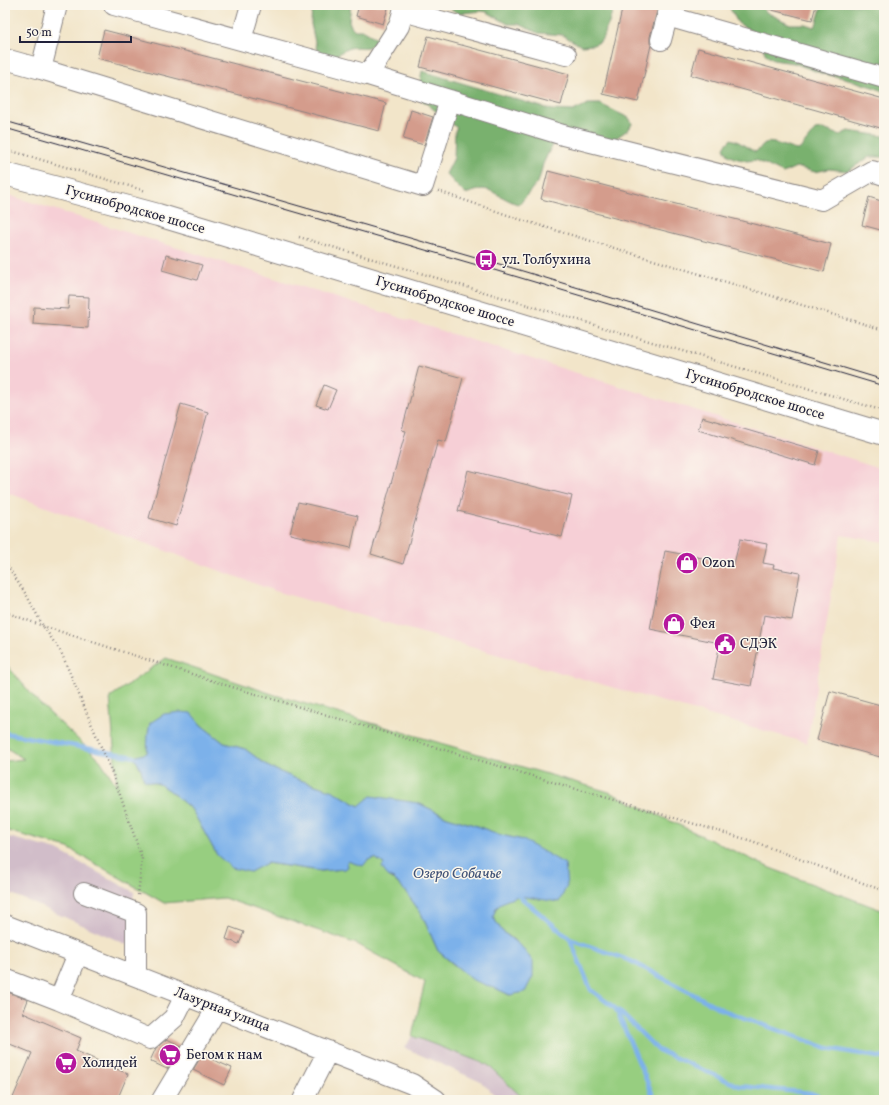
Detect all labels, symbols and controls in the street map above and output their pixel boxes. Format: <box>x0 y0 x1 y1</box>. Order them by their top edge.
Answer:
scale bar <box>20 18 131 44</box>
text: 50 m <box>26 25 52 41</box>
street label: Гусинобродское шоссе <box>63 181 208 239</box>
bus stop icon: ул. Толбухина <box>473 247 499 273</box>
place label: ул. Толбухина <box>502 251 591 270</box>
street label: Гусинобродское шоссе <box>373 272 517 332</box>
street label: Гусинобродское шоссе <box>683 365 827 425</box>
shop icon: Ozon <box>674 550 700 576</box>
place label: Ozon <box>702 554 735 573</box>
shop icon: Фея <box>661 611 687 637</box>
place label: Фея <box>690 615 715 634</box>
public building icon: СДЭК <box>712 631 738 657</box>
place label: СДЭК <box>740 635 778 654</box>
water label: Озеро Собачье <box>413 864 502 885</box>
street label: Лазурная улица <box>171 983 273 1037</box>
supermarket icon: Бегом к нам <box>157 1042 183 1068</box>
place label: Бегом к нам <box>186 1046 263 1065</box>
supermarket icon: Холидей <box>53 1050 79 1076</box>
place label: Холидей <box>82 1054 138 1073</box>

